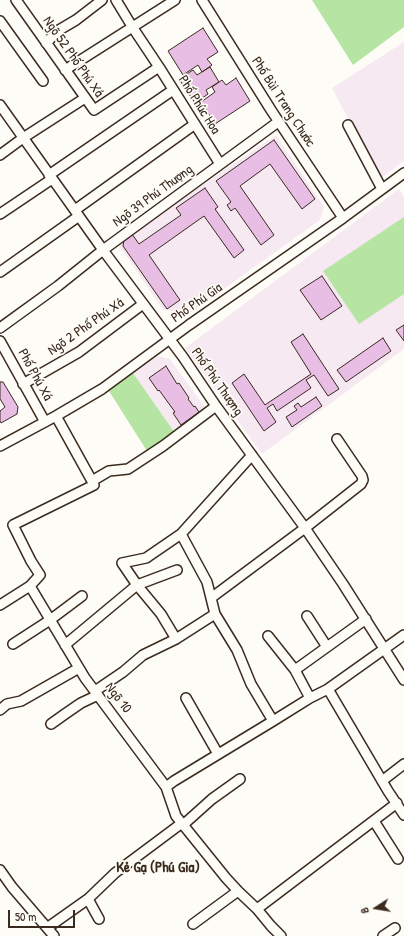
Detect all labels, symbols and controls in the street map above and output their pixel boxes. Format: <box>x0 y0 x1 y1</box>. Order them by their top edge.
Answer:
street label: Ngõ 52 Phố Phú Xá <box>39 13 107 101</box>
street label: Phố Bùi Trang Chước <box>248 54 318 150</box>
street label: Phố Phúc Hoa <box>174 73 224 137</box>
street label: Ngõ 39 Phú Thượng <box>110 161 196 231</box>
street label: Phố Phú Gia <box>168 279 226 327</box>
street label: Ngõ 2 Phố Phú Xá <box>45 295 127 359</box>
street label: Phố Phú Thượng <box>187 345 247 419</box>
street label: Phố Phú Xá <box>14 346 56 404</box>
street label: Ngõ 10 <box>101 679 135 717</box>
district label: Kẻ Gạ (Phú Gia) <box>116 859 200 877</box>
north arrow <box>356 888 396 928</box>
scale bar <box>10 902 77 928</box>
text: B <box>357 906 372 915</box>
text: 50 m <box>15 908 36 925</box>

